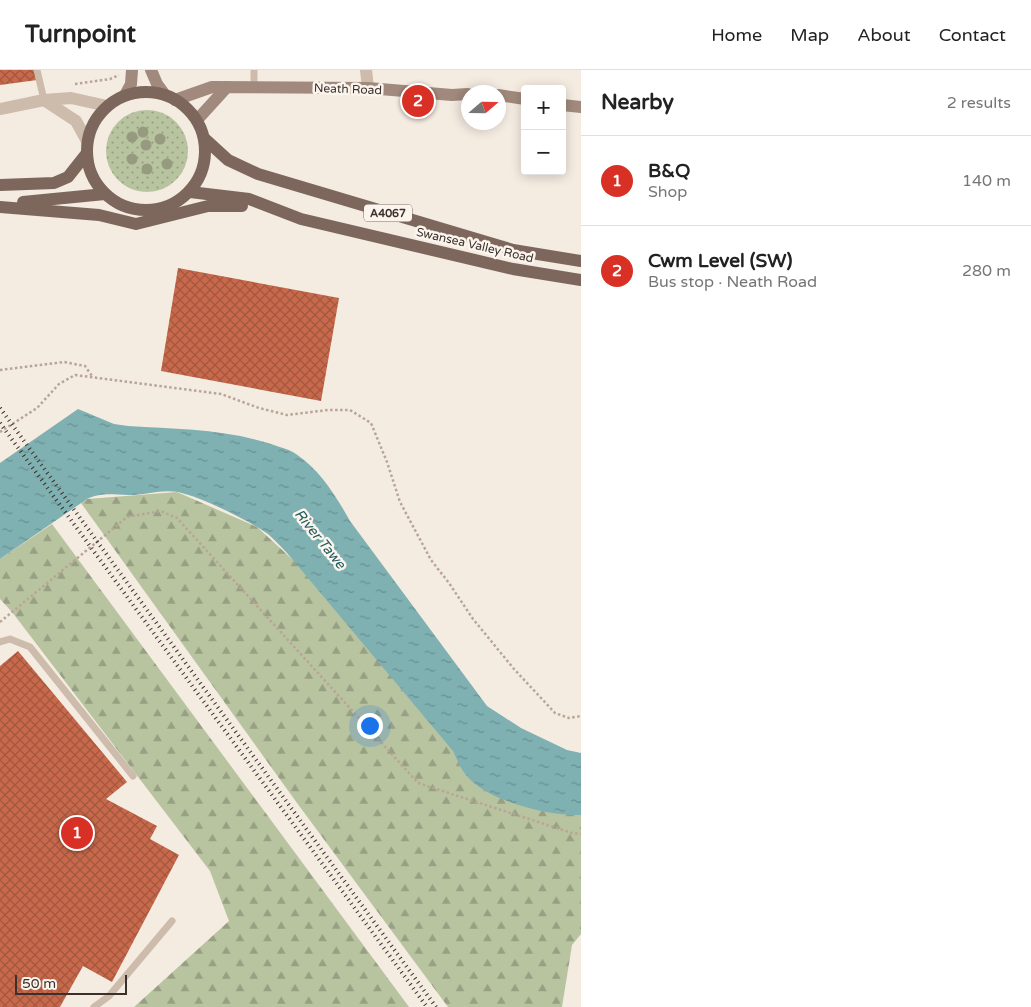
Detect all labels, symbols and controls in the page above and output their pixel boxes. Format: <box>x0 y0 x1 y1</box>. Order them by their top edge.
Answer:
text: Turnpoint <box>25 20 136 49</box>
text: Home <box>711 24 762 46</box>
text: Map <box>790 24 829 46</box>
text: About <box>857 24 911 46</box>
text: Contact <box>939 24 1006 46</box>
street label: Neath Road <box>314 81 382 97</box>
pin: 2 <box>402 82 434 120</box>
north arrow <box>461 85 506 130</box>
map controls <box>521 85 566 175</box>
button: + <box>521 85 566 130</box>
text: Nearby <box>601 90 674 115</box>
text: 2 results <box>947 93 1011 113</box>
button: − <box>521 130 566 175</box>
text: B&Q <box>648 160 691 182</box>
text: 1 <box>612 171 622 191</box>
text: 140 m <box>962 171 1011 191</box>
text: Shop <box>648 182 687 202</box>
road number: A4067 <box>364 204 412 222</box>
street label: Swansea Valley Road <box>415 225 535 265</box>
text: Cwm Level (SW) <box>648 250 792 272</box>
text: 2 <box>612 261 622 281</box>
text: 280 m <box>962 261 1011 281</box>
text: Bus stop · Neath Road <box>648 272 817 292</box>
water label: River Tawe <box>291 506 350 573</box>
your location <box>357 713 383 739</box>
pin: 1 <box>61 814 93 852</box>
scale bar <box>15 972 128 995</box>
text: 50 m <box>22 975 56 992</box>

